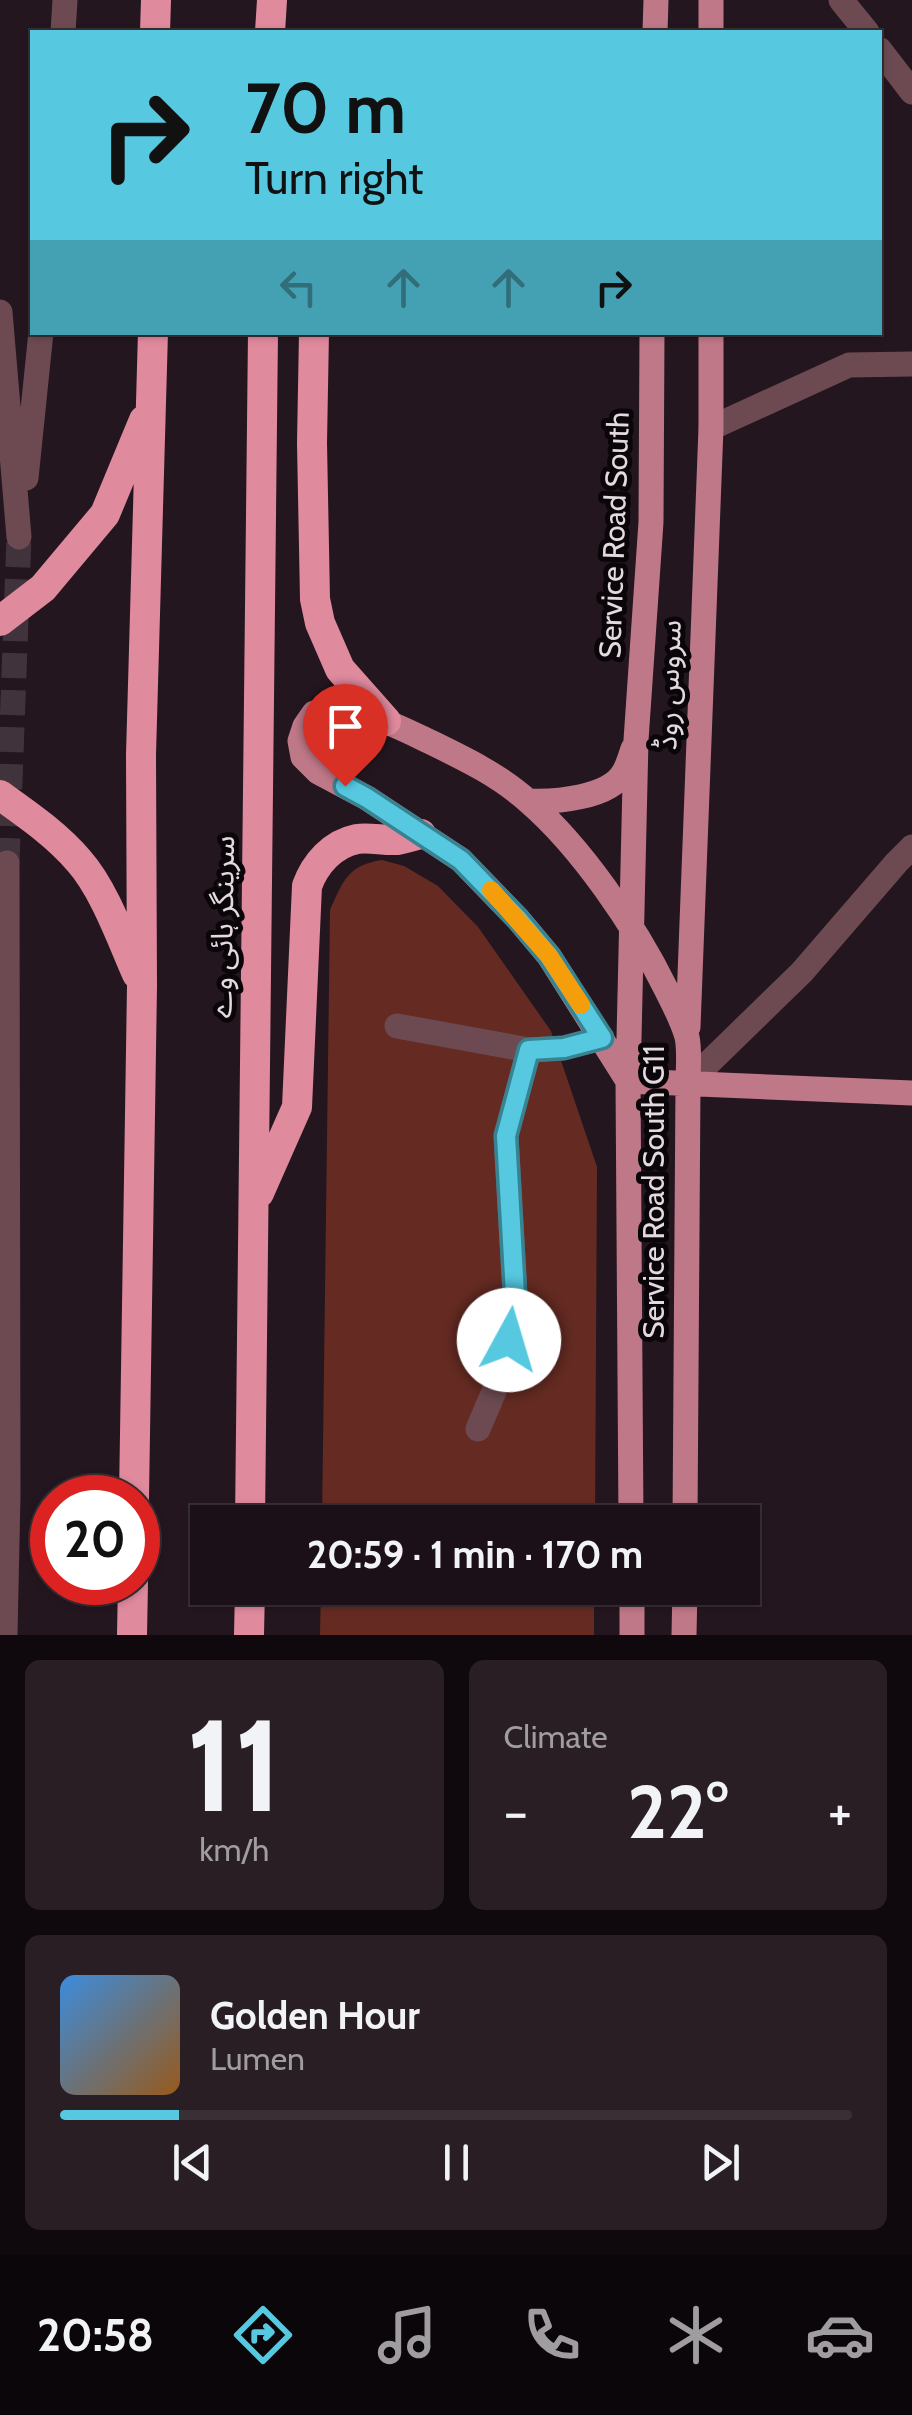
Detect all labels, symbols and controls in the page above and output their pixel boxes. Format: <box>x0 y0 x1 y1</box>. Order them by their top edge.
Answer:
text: 70 m <box>245 65 406 151</box>
icon: right <box>80 70 210 200</box>
text: Turn right <box>245 151 424 205</box>
icon: left <box>271 260 326 315</box>
icon: ahead <box>376 260 431 315</box>
icon: ahead <box>481 260 536 315</box>
icon: right <box>586 260 641 315</box>
street label: Service Road South <box>591 411 637 659</box>
street label: سروس روڈ <box>647 619 689 751</box>
pin <box>303 684 388 787</box>
icon: arrive <box>318 699 373 754</box>
street label: سرینگر ہائی وے <box>202 835 242 1019</box>
street label: Service Road South G11 <box>635 1045 672 1339</box>
position arrow <box>457 1288 561 1392</box>
speed limit sign: 20 <box>30 1475 160 1605</box>
text: 20:59 · 1 min · 170 m <box>307 1531 643 1578</box>
text: 11 <box>186 1686 282 1844</box>
text: Climate <box>504 1717 608 1756</box>
text: 22° <box>627 1766 728 1857</box>
text: − <box>504 1778 528 1845</box>
text: + <box>828 1778 852 1845</box>
text: km/h <box>199 1830 269 1869</box>
text: Golden Hour <box>210 1992 420 2039</box>
text: Lumen <box>210 2039 305 2078</box>
icon: previous <box>165 2135 220 2190</box>
icon: pause <box>429 2135 484 2190</box>
icon: next <box>693 2135 748 2190</box>
icon: directions <box>228 2300 298 2370</box>
icon: music <box>372 2300 442 2370</box>
icon: phone <box>517 2300 587 2370</box>
icon: climate <box>661 2300 731 2370</box>
icon: car <box>805 2300 875 2370</box>
text: 20:58 <box>37 2308 154 2362</box>

